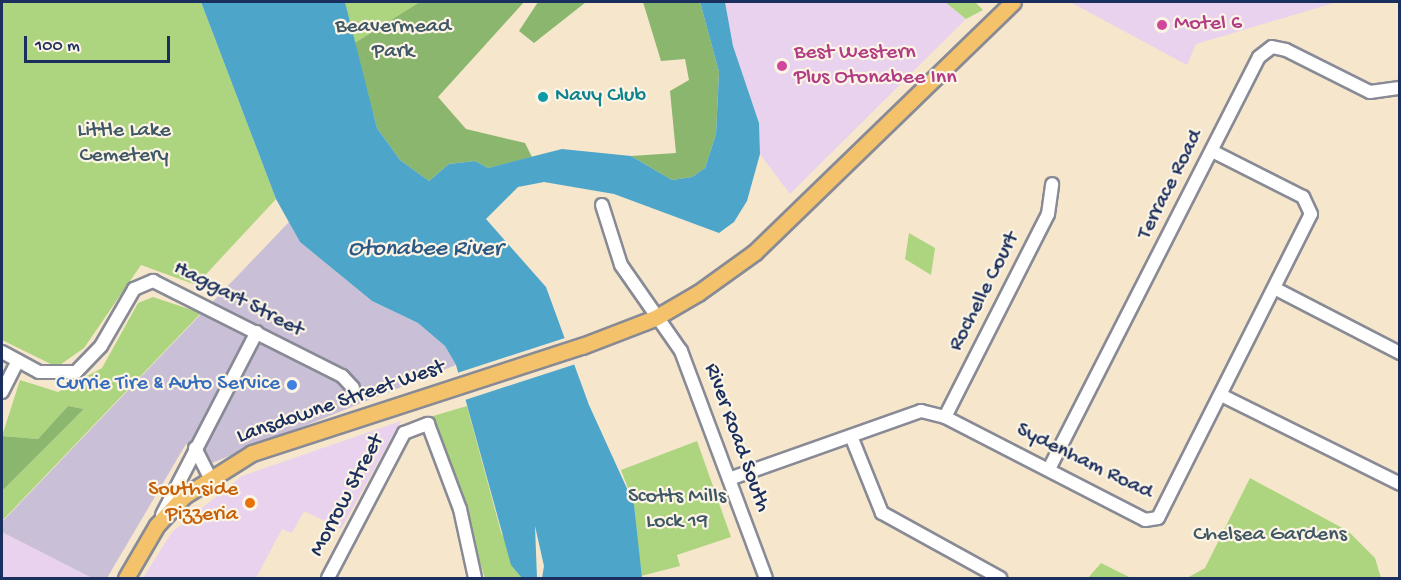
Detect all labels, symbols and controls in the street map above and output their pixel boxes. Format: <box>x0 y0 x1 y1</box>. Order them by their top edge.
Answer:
place label: Motel 6 <box>1174 12 1242 38</box>
park label: Beavermead Park <box>335 14 451 66</box>
marker: Motel 6 <box>1155 18 1169 32</box>
scale bar <box>27 24 172 62</box>
text: 100 m <box>35 36 80 57</box>
place label: Best Western Plus Otonabee Inn <box>794 40 957 92</box>
marker: Best Western Plus Otonabee Inn <box>775 59 789 73</box>
place label: Navy Club <box>555 84 646 110</box>
marker: Navy Club <box>536 90 550 104</box>
park label: Little Lake Cemetery <box>77 118 171 170</box>
street label: Terrace Road <box>1132 126 1210 244</box>
street label: Rochelle Court <box>944 228 1026 356</box>
water label: Otonabee River <box>348 236 502 264</box>
street label: Haggart Street <box>168 256 308 344</box>
street label: Lansdowne Street West <box>234 355 448 451</box>
street label: River Road South <box>697 360 775 516</box>
place label: Currie Tire & Auto Service <box>56 372 280 398</box>
marker: Currie Tire & Auto Service <box>285 378 299 392</box>
street label: Sydenham Road <box>1011 418 1157 506</box>
street label: Morrow Street <box>305 430 391 562</box>
place label: Southside Pizzeria <box>148 477 238 528</box>
park label: Scotts Mills Lock 19 <box>628 484 726 536</box>
marker: Southside Pizzeria <box>243 496 257 510</box>
park label: Chelsea Gardens <box>1193 523 1347 549</box>

